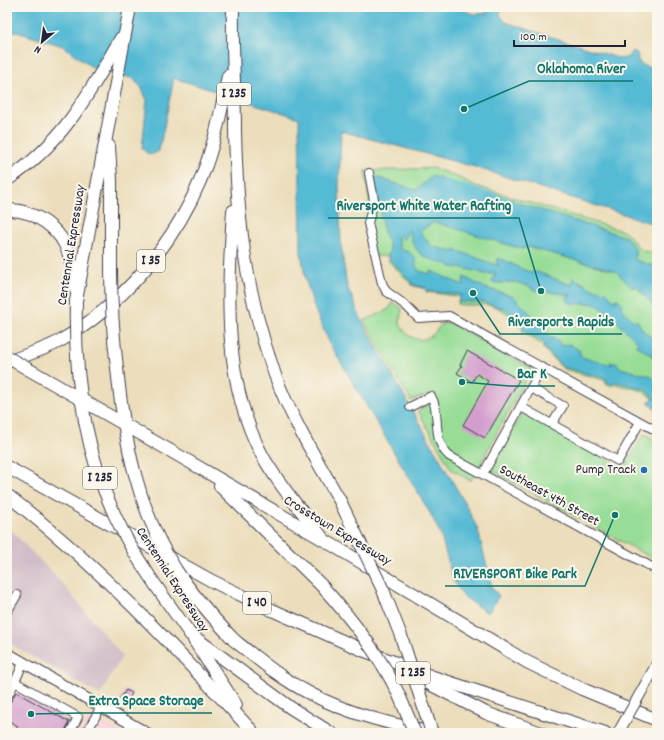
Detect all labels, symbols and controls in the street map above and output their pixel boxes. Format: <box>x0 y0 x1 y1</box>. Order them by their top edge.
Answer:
north arrow <box>22 22 62 62</box>
scale bar <box>514 22 625 48</box>
text: 100 m <box>520 29 547 46</box>
text: N <box>31 40 44 57</box>
callout: Oklahoma River <box>529 54 633 81</box>
text: Oklahoma River <box>537 59 626 81</box>
road number: I 235 <box>217 83 251 105</box>
street label: Centennial Expressway <box>53 183 91 307</box>
callout: Riversport White Water Rafting <box>328 191 519 218</box>
text: Riversport White Water Rafting <box>337 196 512 218</box>
road number: I 35 <box>137 250 165 272</box>
callout: Riversports Rapids <box>500 307 622 334</box>
text: Riversports Rapids <box>508 312 614 334</box>
callout: Bar K <box>509 359 555 386</box>
text: Bar K <box>517 364 547 386</box>
street label: Southeast 4th Street <box>495 460 603 532</box>
place label: Pump Track <box>576 460 636 480</box>
marker: Pump Track <box>639 465 649 475</box>
road number: I 235 <box>83 467 117 489</box>
street label: Crosstown Expressway <box>279 491 395 571</box>
street label: Centennial Expressway <box>130 523 214 637</box>
callout: RIVERSPORT Bike Park <box>445 559 585 586</box>
text: RIVERSPORT Bike Park <box>453 564 577 586</box>
road number: I 40 <box>243 592 271 614</box>
road number: I 235 <box>396 662 430 684</box>
callout: Extra Space Storage <box>80 686 212 713</box>
text: Extra Space Storage <box>88 691 204 713</box>

